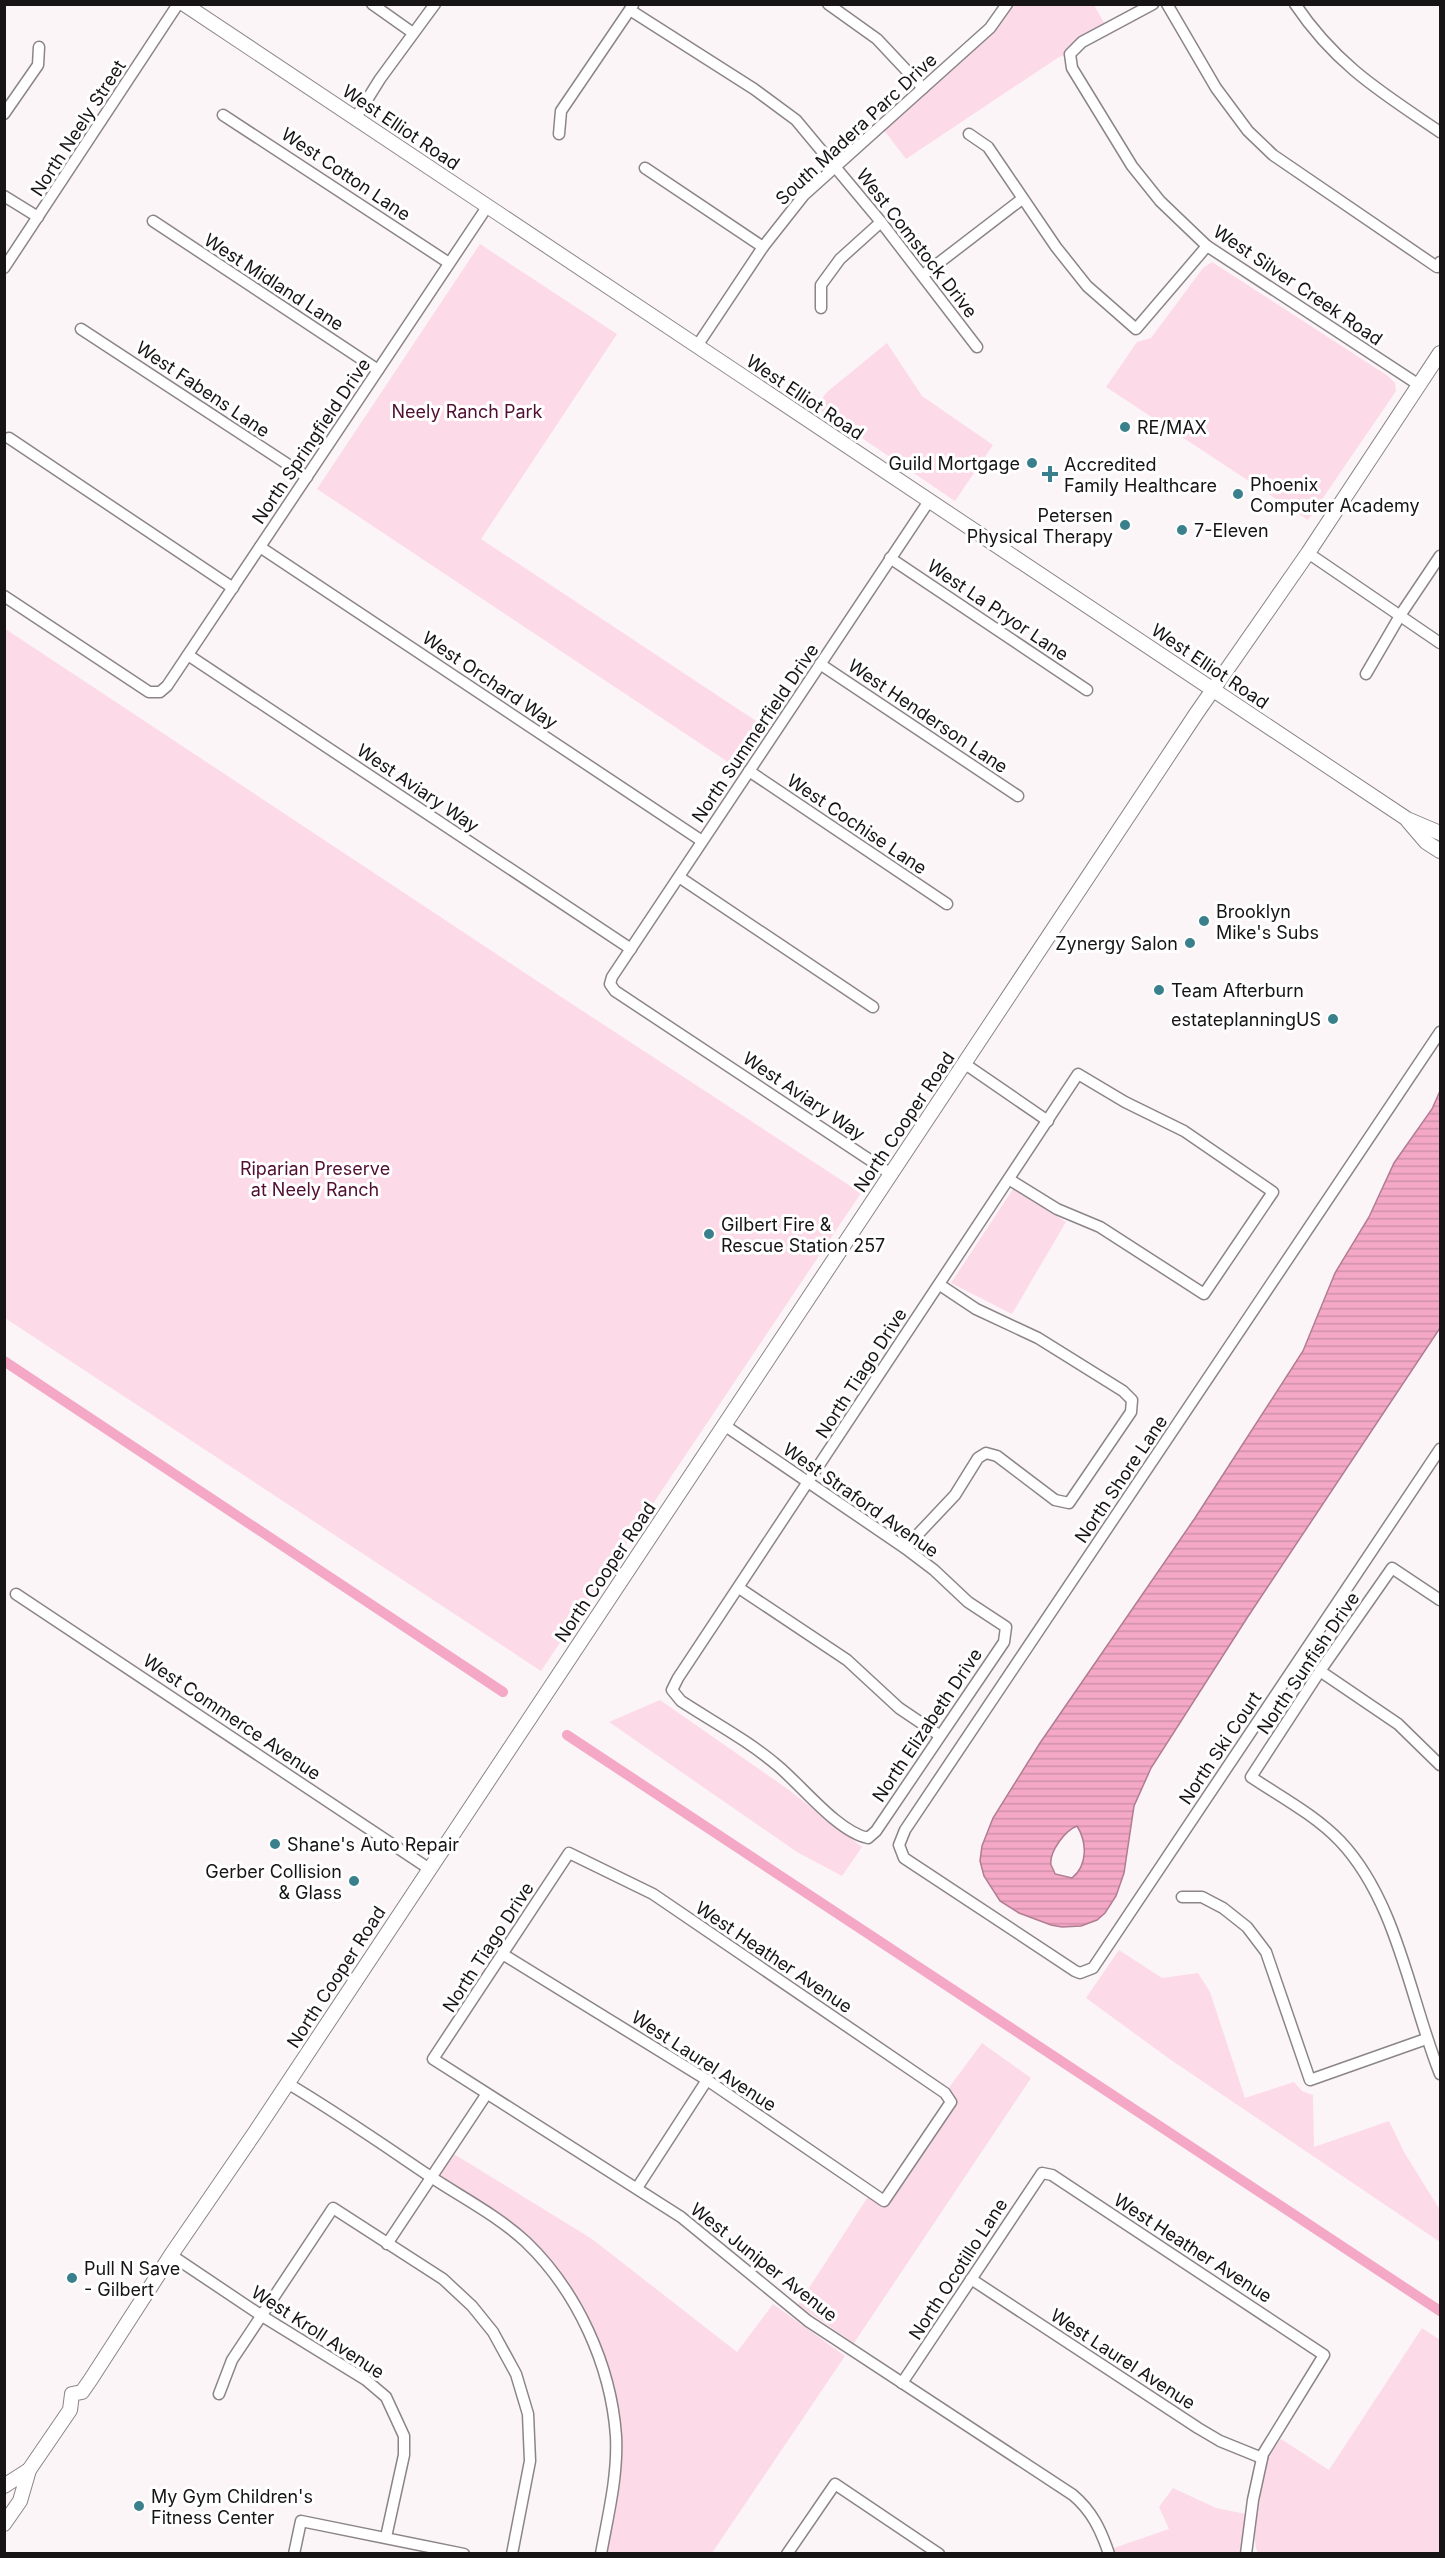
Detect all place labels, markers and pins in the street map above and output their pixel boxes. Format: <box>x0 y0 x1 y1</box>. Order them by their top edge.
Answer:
place label: RE/MAX <box>1137 417 1207 438</box>
marker: RE/MAX <box>1118 420 1132 434</box>
place label: Guild Mortgage <box>889 453 1020 474</box>
place label: Accredited Family Healthcare <box>1064 454 1217 496</box>
marker: Guild Mortgage <box>1025 456 1039 470</box>
marker: Accredited Family Healthcare <box>1041 465 1059 483</box>
place label: Phoenix Computer Academy <box>1250 474 1420 516</box>
marker: Phoenix Computer Academy <box>1231 487 1245 501</box>
place label: Petersen Physical Therapy <box>967 505 1113 547</box>
marker: Petersen Physical Therapy <box>1118 518 1132 532</box>
place label: 7-Eleven <box>1194 520 1269 541</box>
marker: 7-Eleven <box>1175 523 1189 537</box>
place label: Brooklyn Mike's Subs <box>1216 901 1319 943</box>
marker: Brooklyn Mike's Subs <box>1197 914 1211 928</box>
place label: Zynergy Salon <box>1055 933 1178 954</box>
marker: Zynergy Salon <box>1183 936 1197 950</box>
place label: Team Afterburn <box>1171 980 1304 1001</box>
marker: Team Afterburn <box>1152 983 1166 997</box>
place label: estateplanningUS <box>1171 1009 1321 1030</box>
marker: estateplanningUS <box>1326 1012 1340 1026</box>
place label: Gilbert Fire & Rescue Station 257 <box>721 1214 885 1256</box>
marker: Gilbert Fire & Rescue Station 257 <box>702 1227 716 1241</box>
place label: Shane's Auto Repair <box>287 1834 459 1855</box>
marker: Shane's Auto Repair <box>268 1837 282 1851</box>
place label: Gerber Collision & Glass <box>205 1861 342 1903</box>
marker: Gerber Collision & Glass <box>347 1874 361 1888</box>
place label: Pull N Save - Gilbert <box>84 2258 180 2300</box>
marker: Pull N Save - Gilbert <box>65 2271 79 2285</box>
place label: My Gym Children's Fitness Center <box>151 2486 313 2528</box>
marker: My Gym Children's Fitness Center <box>132 2499 146 2513</box>

